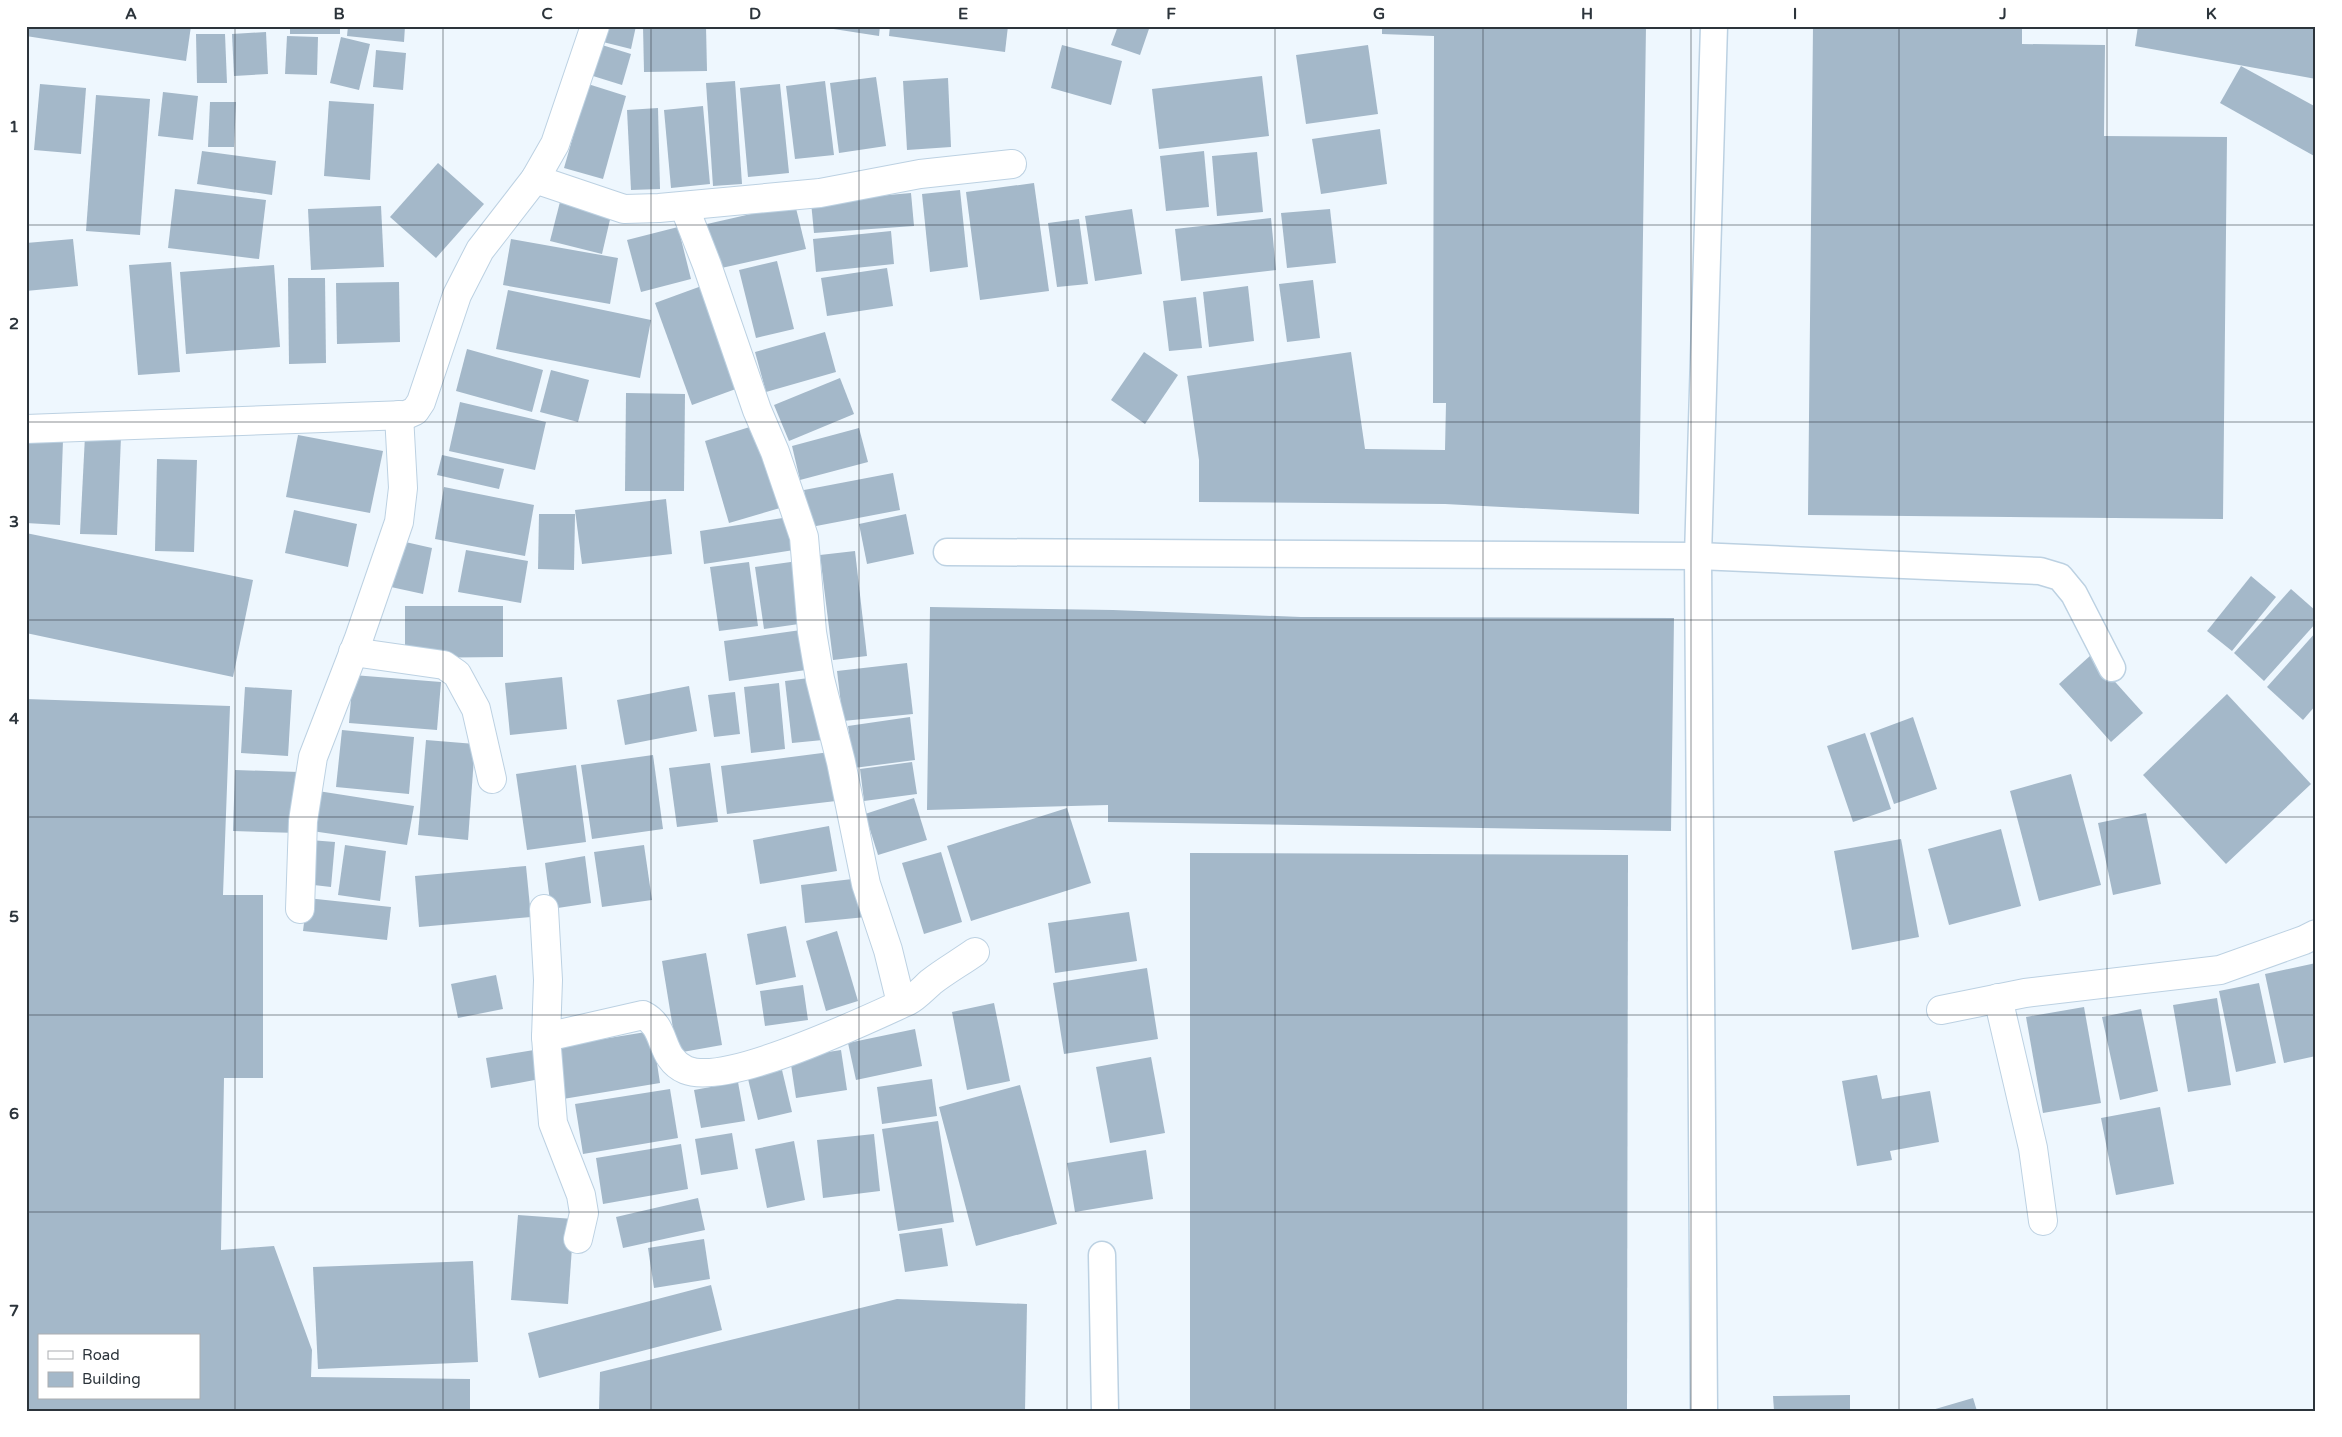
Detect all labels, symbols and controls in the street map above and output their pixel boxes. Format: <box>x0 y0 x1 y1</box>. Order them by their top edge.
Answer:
text: A <box>125 4 137 24</box>
text: B <box>333 4 345 24</box>
text: C <box>541 4 553 24</box>
text: D <box>749 4 761 24</box>
text: E <box>958 4 968 24</box>
text: F <box>1166 4 1176 24</box>
text: G <box>1373 4 1385 24</box>
text: H <box>1581 4 1593 24</box>
text: I <box>1793 4 1797 24</box>
text: J <box>1998 4 2007 24</box>
text: K <box>2206 4 2217 24</box>
text: 1 <box>9 117 19 137</box>
text: 2 <box>9 314 19 334</box>
text: 3 <box>9 512 19 532</box>
text: 4 <box>9 709 19 729</box>
text: 5 <box>9 907 19 927</box>
text: 6 <box>9 1104 19 1124</box>
text: 7 <box>9 1301 19 1321</box>
legend <box>38 1334 200 1400</box>
text: Road <box>82 1346 120 1364</box>
text: Building <box>82 1370 141 1388</box>

